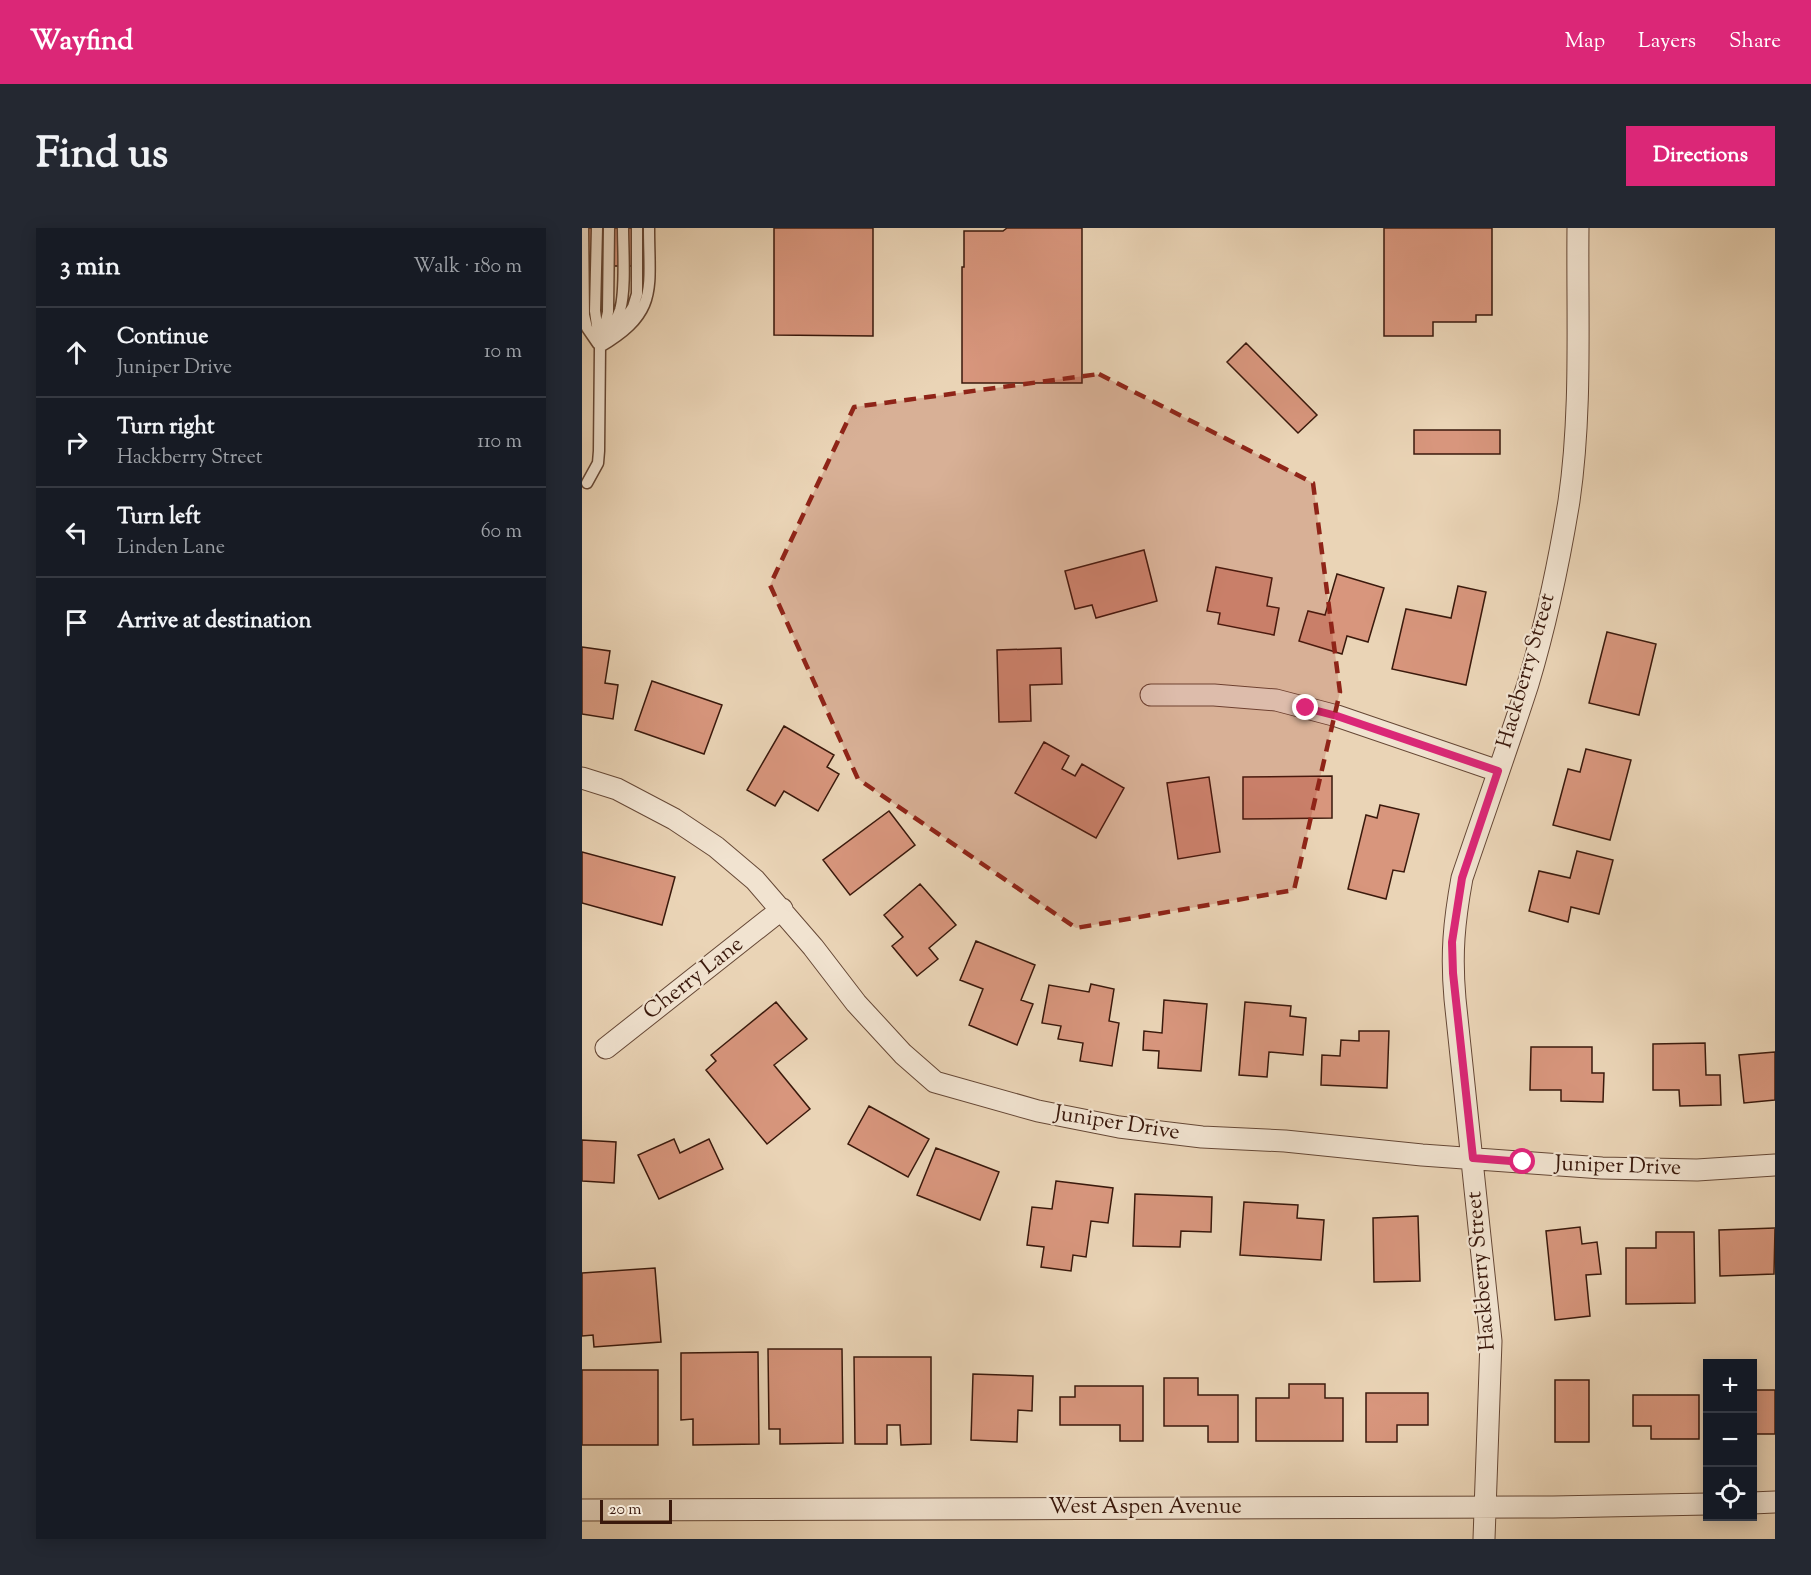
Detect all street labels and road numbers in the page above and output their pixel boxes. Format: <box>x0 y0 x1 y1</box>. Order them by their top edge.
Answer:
street label: Hackberry Street <box>1490 589 1565 752</box>
street label: Cherry Lane <box>637 930 751 1028</box>
street label: Juniper Drive <box>1051 1098 1182 1150</box>
street label: Juniper Drive <box>1553 1149 1682 1185</box>
street label: Hackberry Street <box>1459 1189 1505 1352</box>
street label: West Aspen Avenue <box>1048 1492 1242 1524</box>

